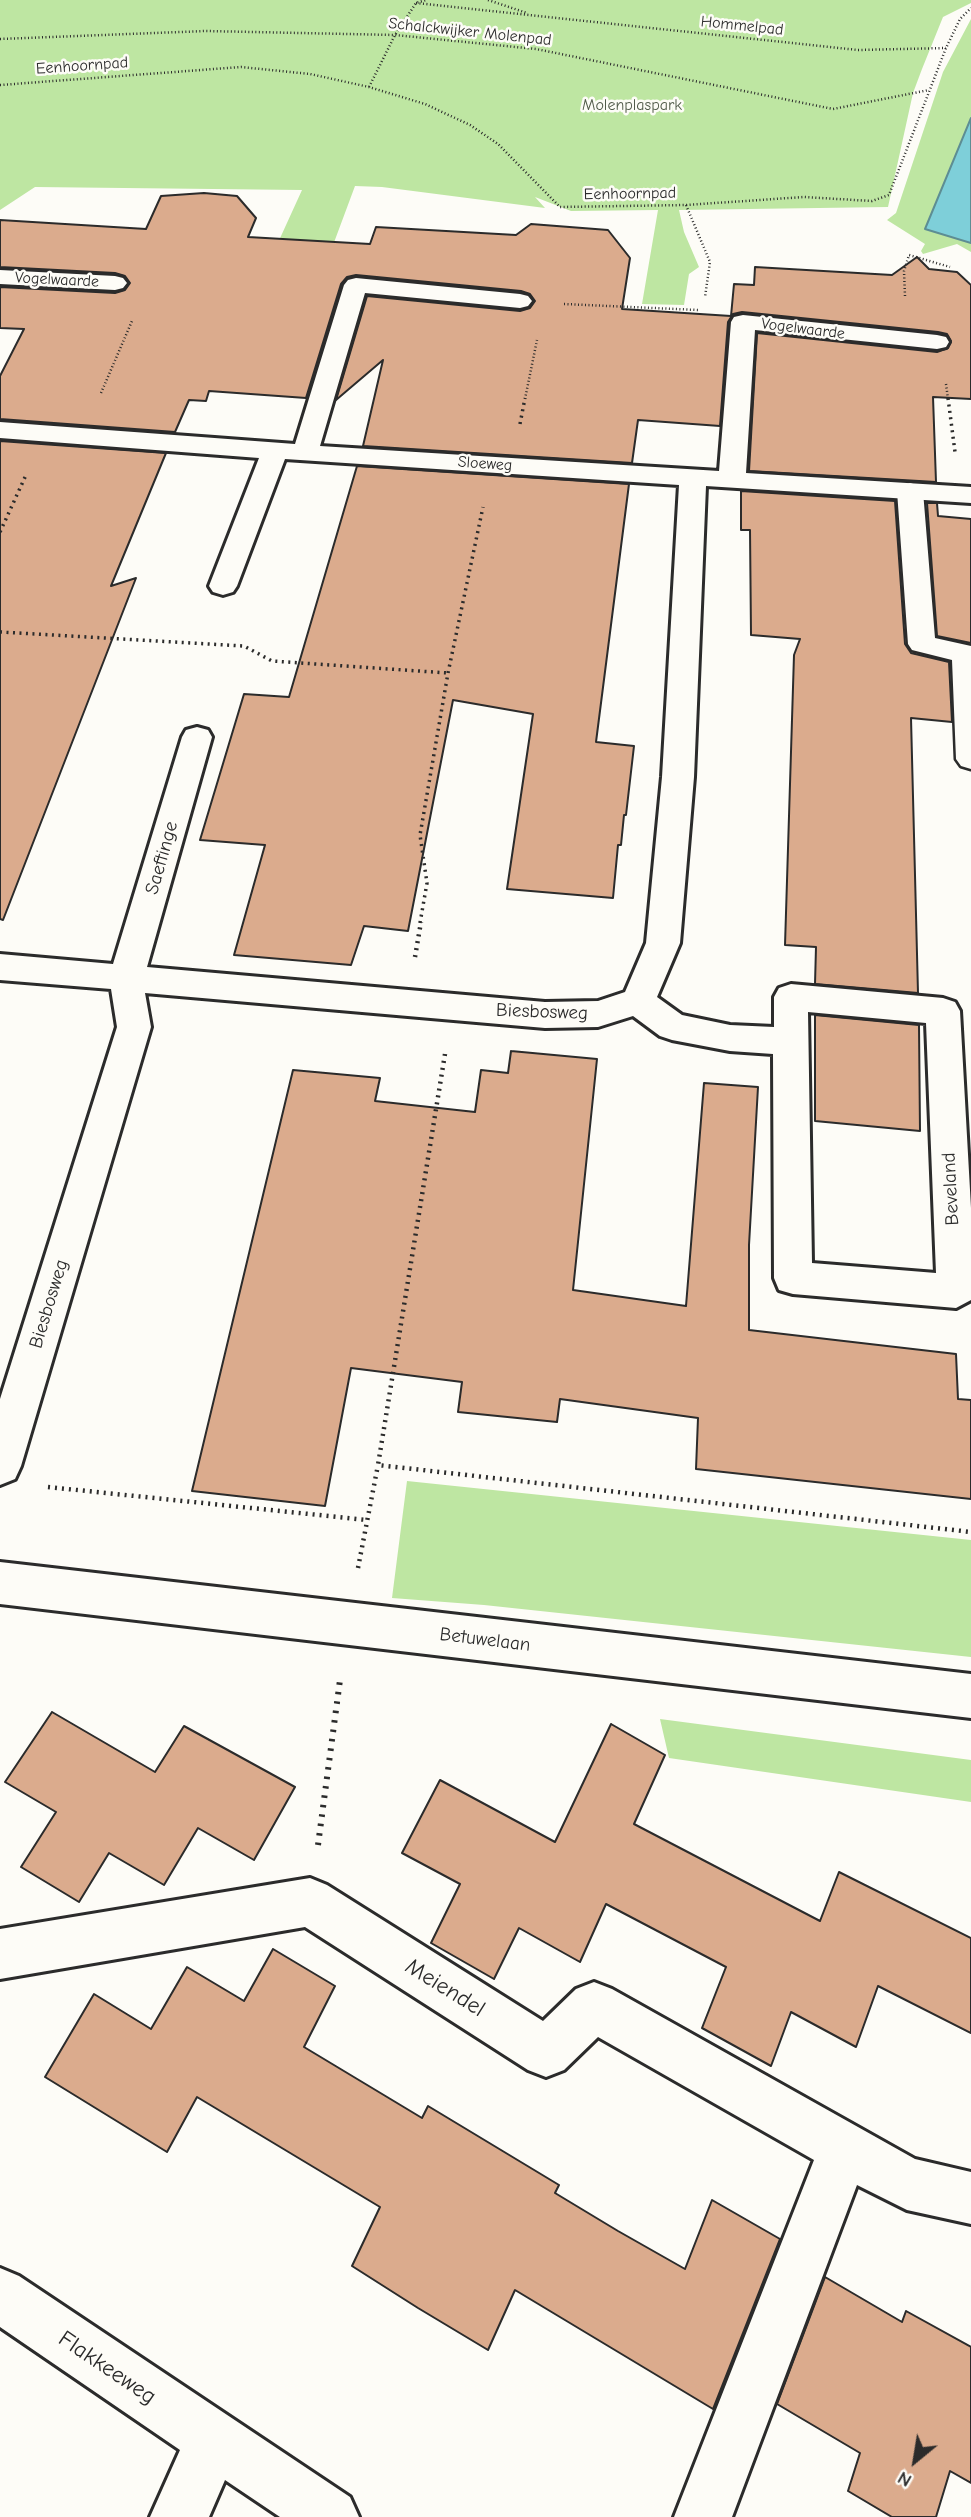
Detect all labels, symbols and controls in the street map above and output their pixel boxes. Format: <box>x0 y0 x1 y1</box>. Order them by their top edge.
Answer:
street label: Hommelpad <box>700 12 784 40</box>
street label: Schalckwijker Molenpad <box>387 14 553 50</box>
street label: Eenhoornpad <box>35 53 129 79</box>
park label: Molenplaspark <box>582 95 682 115</box>
street label: Eenhoornpad <box>584 184 676 204</box>
street label: Vogelwaarde <box>14 268 100 292</box>
street label: Vogelwaarde <box>760 314 846 344</box>
street label: Sloeweg <box>457 453 513 475</box>
street label: Saeftinge <box>141 819 183 897</box>
street label: Biesbosweg <box>496 999 588 1025</box>
street label: Beveland <box>938 1152 964 1226</box>
street label: Biesbosweg <box>25 1257 73 1351</box>
street label: Betuwelaan <box>438 1623 532 1657</box>
street label: Meiendel <box>400 1953 490 2023</box>
street label: Flakkeeweg <box>53 2325 161 2411</box>
north arrow <box>880 2426 950 2496</box>
text: N <box>894 2467 915 2492</box>

